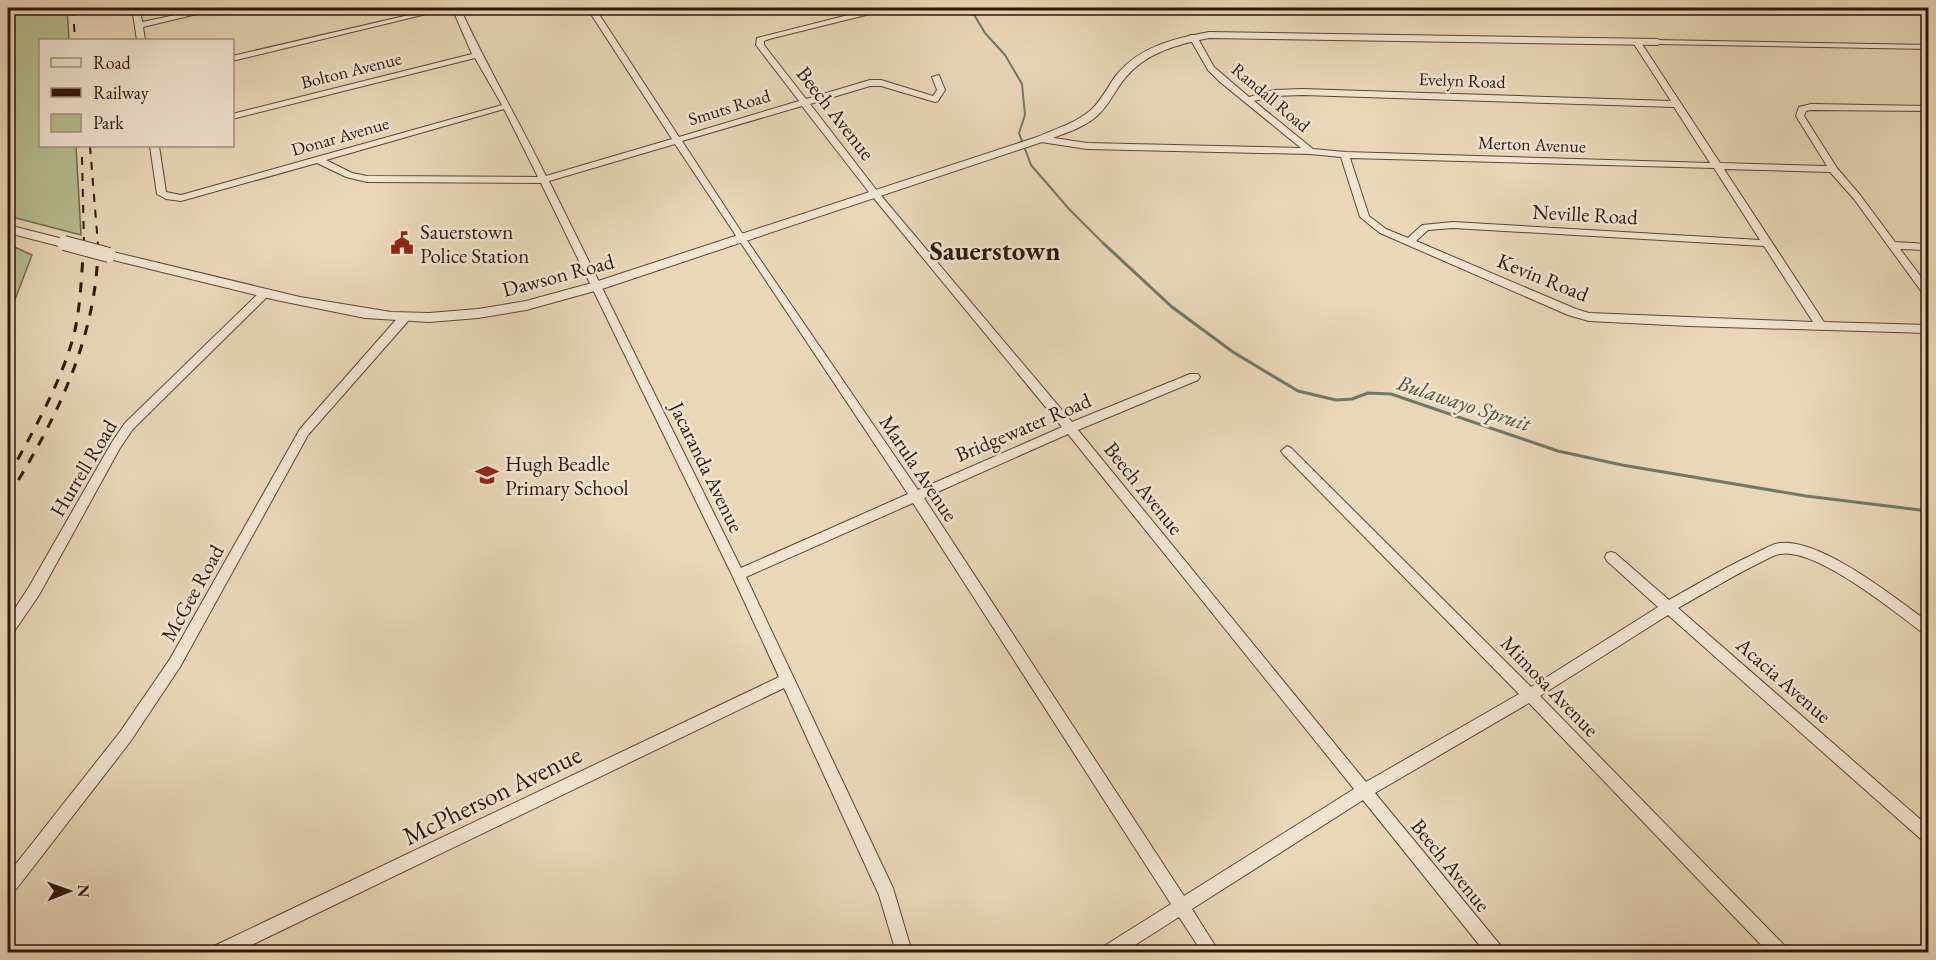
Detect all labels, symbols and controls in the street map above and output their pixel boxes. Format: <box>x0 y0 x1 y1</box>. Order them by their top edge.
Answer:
legend <box>39 39 234 147</box>
street label: Bolton Avenue <box>298 46 404 94</box>
text: Road <box>93 51 132 74</box>
street label: Randall Road <box>1227 57 1316 137</box>
street label: Beech Avenue <box>791 61 881 165</box>
street label: Evelyn Road <box>1418 67 1507 93</box>
text: Railway <box>93 81 149 104</box>
street label: Smuts Road <box>685 83 774 130</box>
text: Park <box>93 111 124 134</box>
street label: Donar Avenue <box>289 111 391 161</box>
street label: Merton Avenue <box>1478 131 1586 157</box>
street label: Neville Road <box>1532 198 1639 230</box>
place label: Sauerstown Police Station <box>420 218 529 269</box>
public building icon: Sauerstown Police Station <box>389 230 415 256</box>
district label: Sauerstown <box>929 233 1061 268</box>
street label: Kevin Road <box>1493 246 1593 308</box>
street label: Dawson Road <box>499 247 617 303</box>
water label: Bulawayo Spruit <box>1393 368 1536 439</box>
street label: Bridgewater Road <box>951 386 1095 468</box>
street label: Jacaranda Avenue <box>663 395 750 537</box>
street label: Marula Avenue <box>873 410 965 526</box>
street label: Hurrell Road <box>43 414 123 521</box>
street label: Beech Avenue <box>1098 436 1190 540</box>
place label: Hugh Beadle Primary School <box>505 450 629 501</box>
school or university icon: Hugh Beadle Primary School <box>474 462 500 488</box>
street label: McGee Road <box>154 539 230 646</box>
street label: Mimosa Avenue <box>1495 630 1605 742</box>
street label: Acacia Avenue <box>1730 631 1837 729</box>
street label: McPherson Avenue <box>397 737 587 853</box>
street label: Beech Avenue <box>1405 813 1497 917</box>
north arrow <box>39 861 99 921</box>
text: N <box>73 884 94 897</box>

